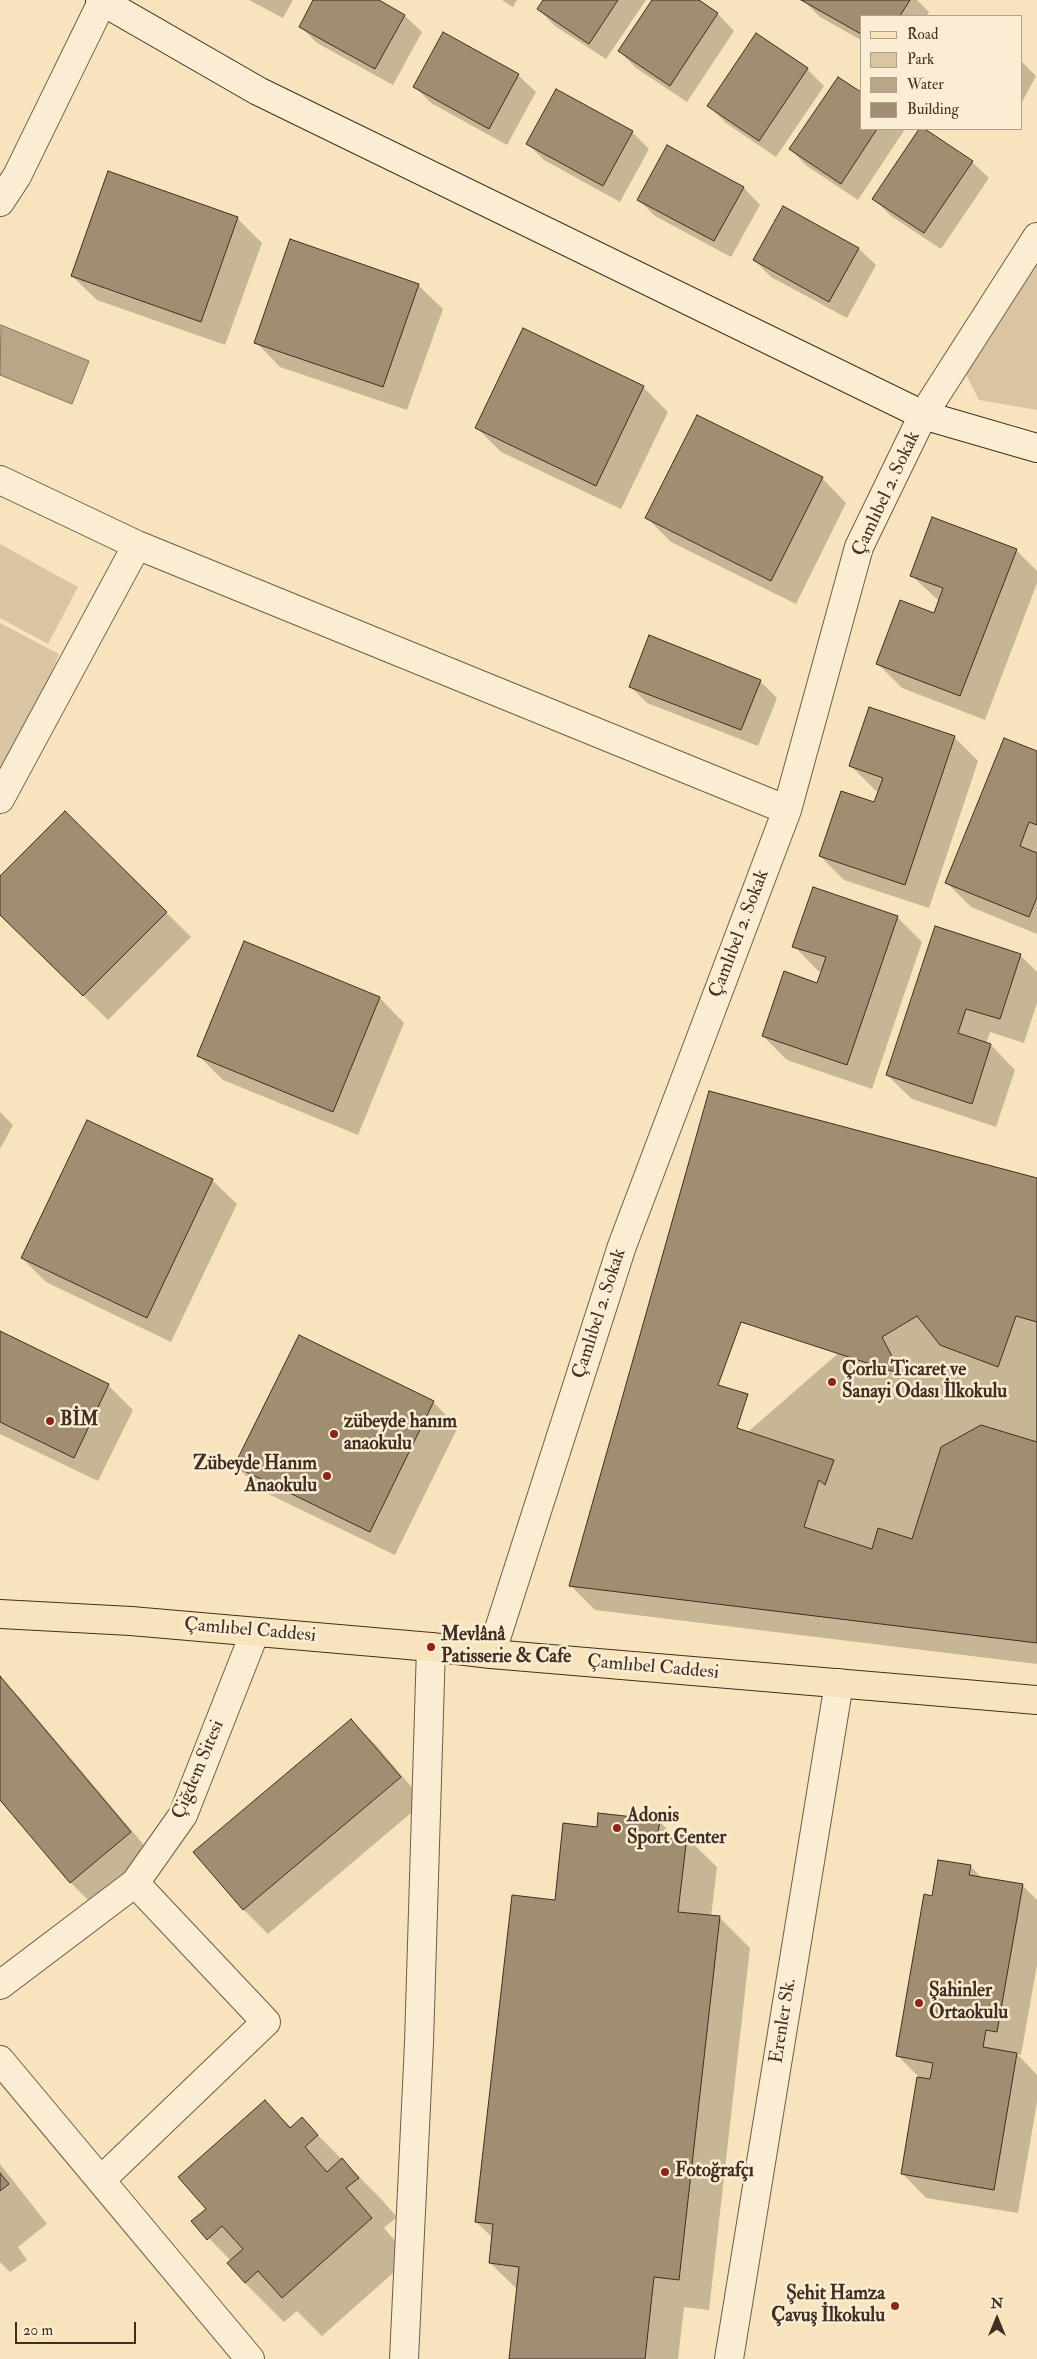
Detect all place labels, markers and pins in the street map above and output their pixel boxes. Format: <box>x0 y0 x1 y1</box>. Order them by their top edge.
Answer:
place label: Çorlu Ticaret ve Sanayi Odası İlkokulu <box>842 1360 1007 1404</box>
marker: Çorlu Ticaret ve Sanayi Odası İlkokulu <box>826 1376 838 1388</box>
place label: BİM <box>60 1410 99 1432</box>
place label: zübeyde hanım anaokulu <box>344 1412 457 1456</box>
marker: BİM <box>44 1415 56 1427</box>
marker: zübeyde hanım anaokulu <box>328 1428 340 1440</box>
place label: Zübeyde Hanım Anaokulu <box>193 1454 317 1498</box>
marker: Zübeyde Hanım Anaokulu <box>321 1470 333 1482</box>
place label: Mevlânâ Patisserie & Cafe <box>441 1625 571 1669</box>
marker: Mevlânâ Patisserie & Cafe <box>425 1641 437 1653</box>
place label: Adonis Sport Center <box>627 1806 726 1850</box>
marker: Adonis Sport Center <box>611 1822 623 1834</box>
place label: Şahinler Ortaokulu <box>929 1981 1008 2025</box>
marker: Şahinler Ortaokulu <box>913 1997 925 2009</box>
place label: Fotoğrafçı <box>675 2161 754 2183</box>
marker: Fotoğrafçı <box>659 2166 671 2178</box>
place label: Şehit Hamza Çavuş İlkokulu <box>771 2284 885 2328</box>
marker: Şehit Hamza Çavuş İlkokulu <box>889 2300 901 2312</box>

